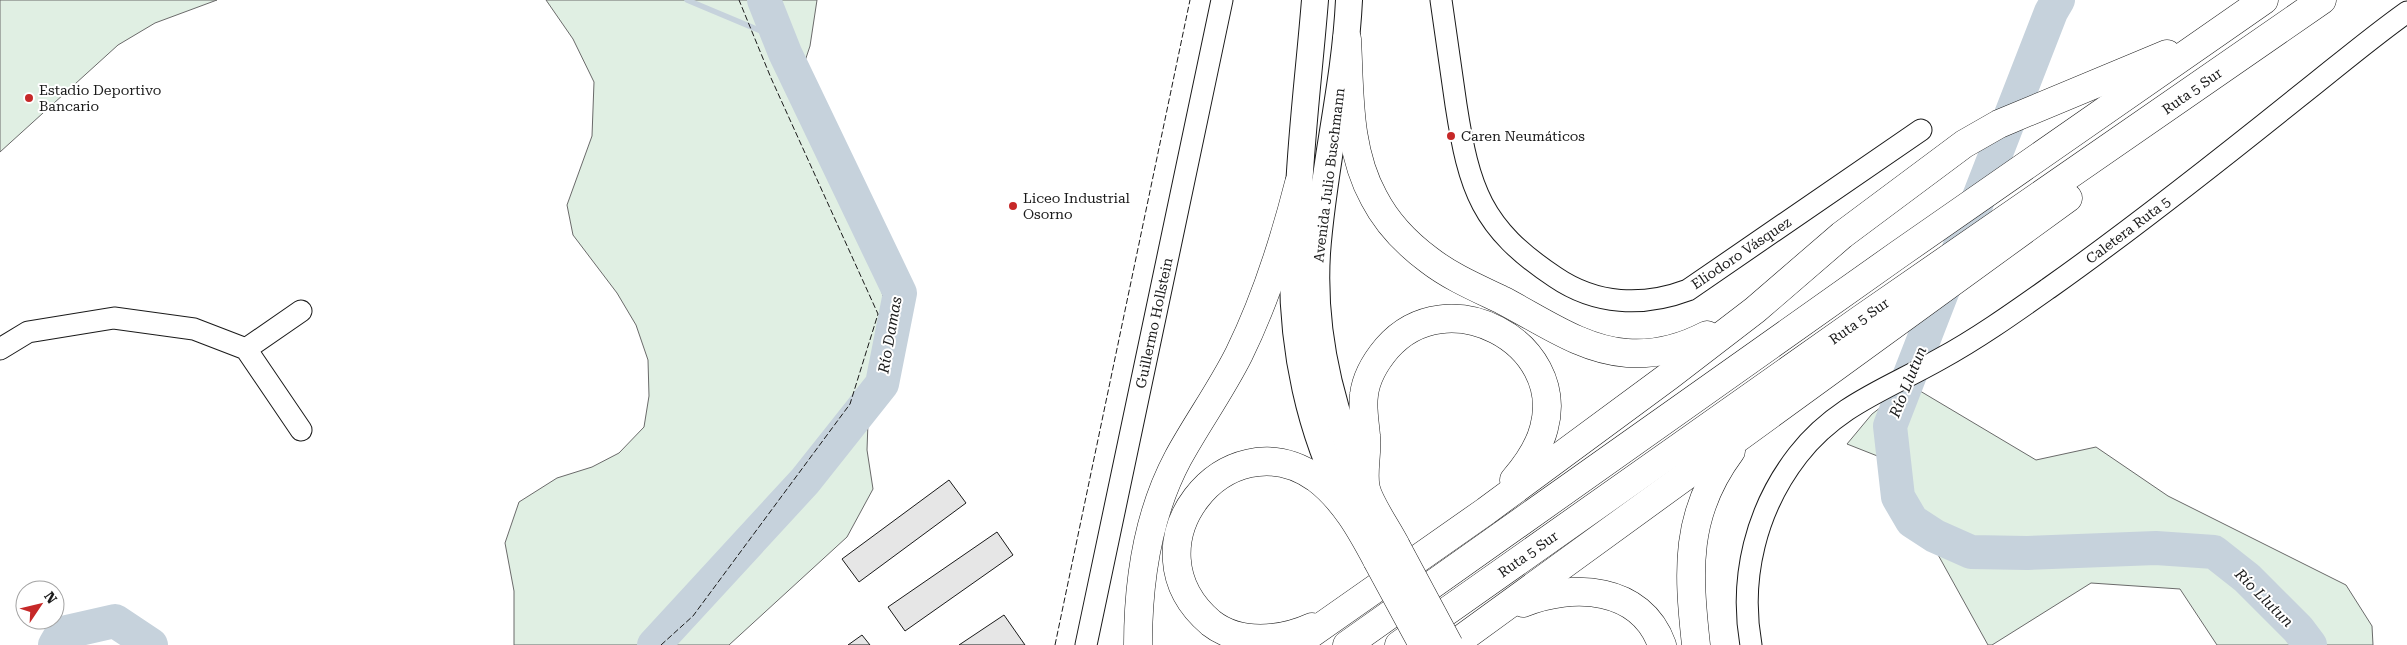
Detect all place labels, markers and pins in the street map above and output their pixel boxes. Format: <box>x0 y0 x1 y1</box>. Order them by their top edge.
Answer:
place label: Estadio Deportivo Bancario <box>39 82 161 114</box>
marker: Estadio Deportivo Bancario <box>23 92 35 104</box>
place label: Caren Neumáticos <box>1461 128 1585 144</box>
marker: Caren Neumáticos <box>1445 130 1457 142</box>
place label: Liceo Industrial Osorno <box>1023 190 1131 222</box>
marker: Liceo Industrial Osorno <box>1007 200 1019 212</box>

